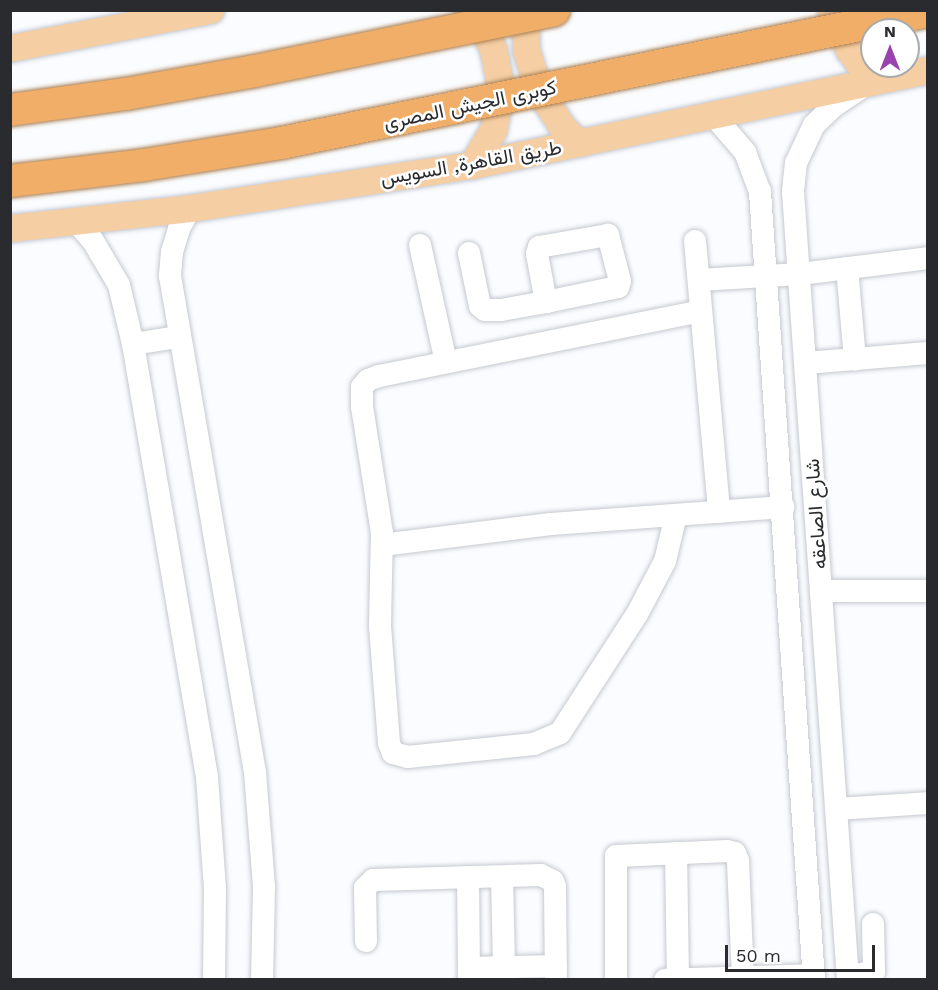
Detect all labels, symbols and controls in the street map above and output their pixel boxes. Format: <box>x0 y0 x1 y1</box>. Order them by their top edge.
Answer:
north arrow <box>860 18 920 78</box>
text: N <box>884 22 896 41</box>
street label: كوبرى الجيش المصرى <box>381 75 559 135</box>
street label: طريق القاهرة, السويس <box>379 135 563 191</box>
street label: شارع الصاعقه <box>800 458 832 570</box>
scale bar <box>728 933 878 971</box>
text: 50 m <box>736 945 781 966</box>

